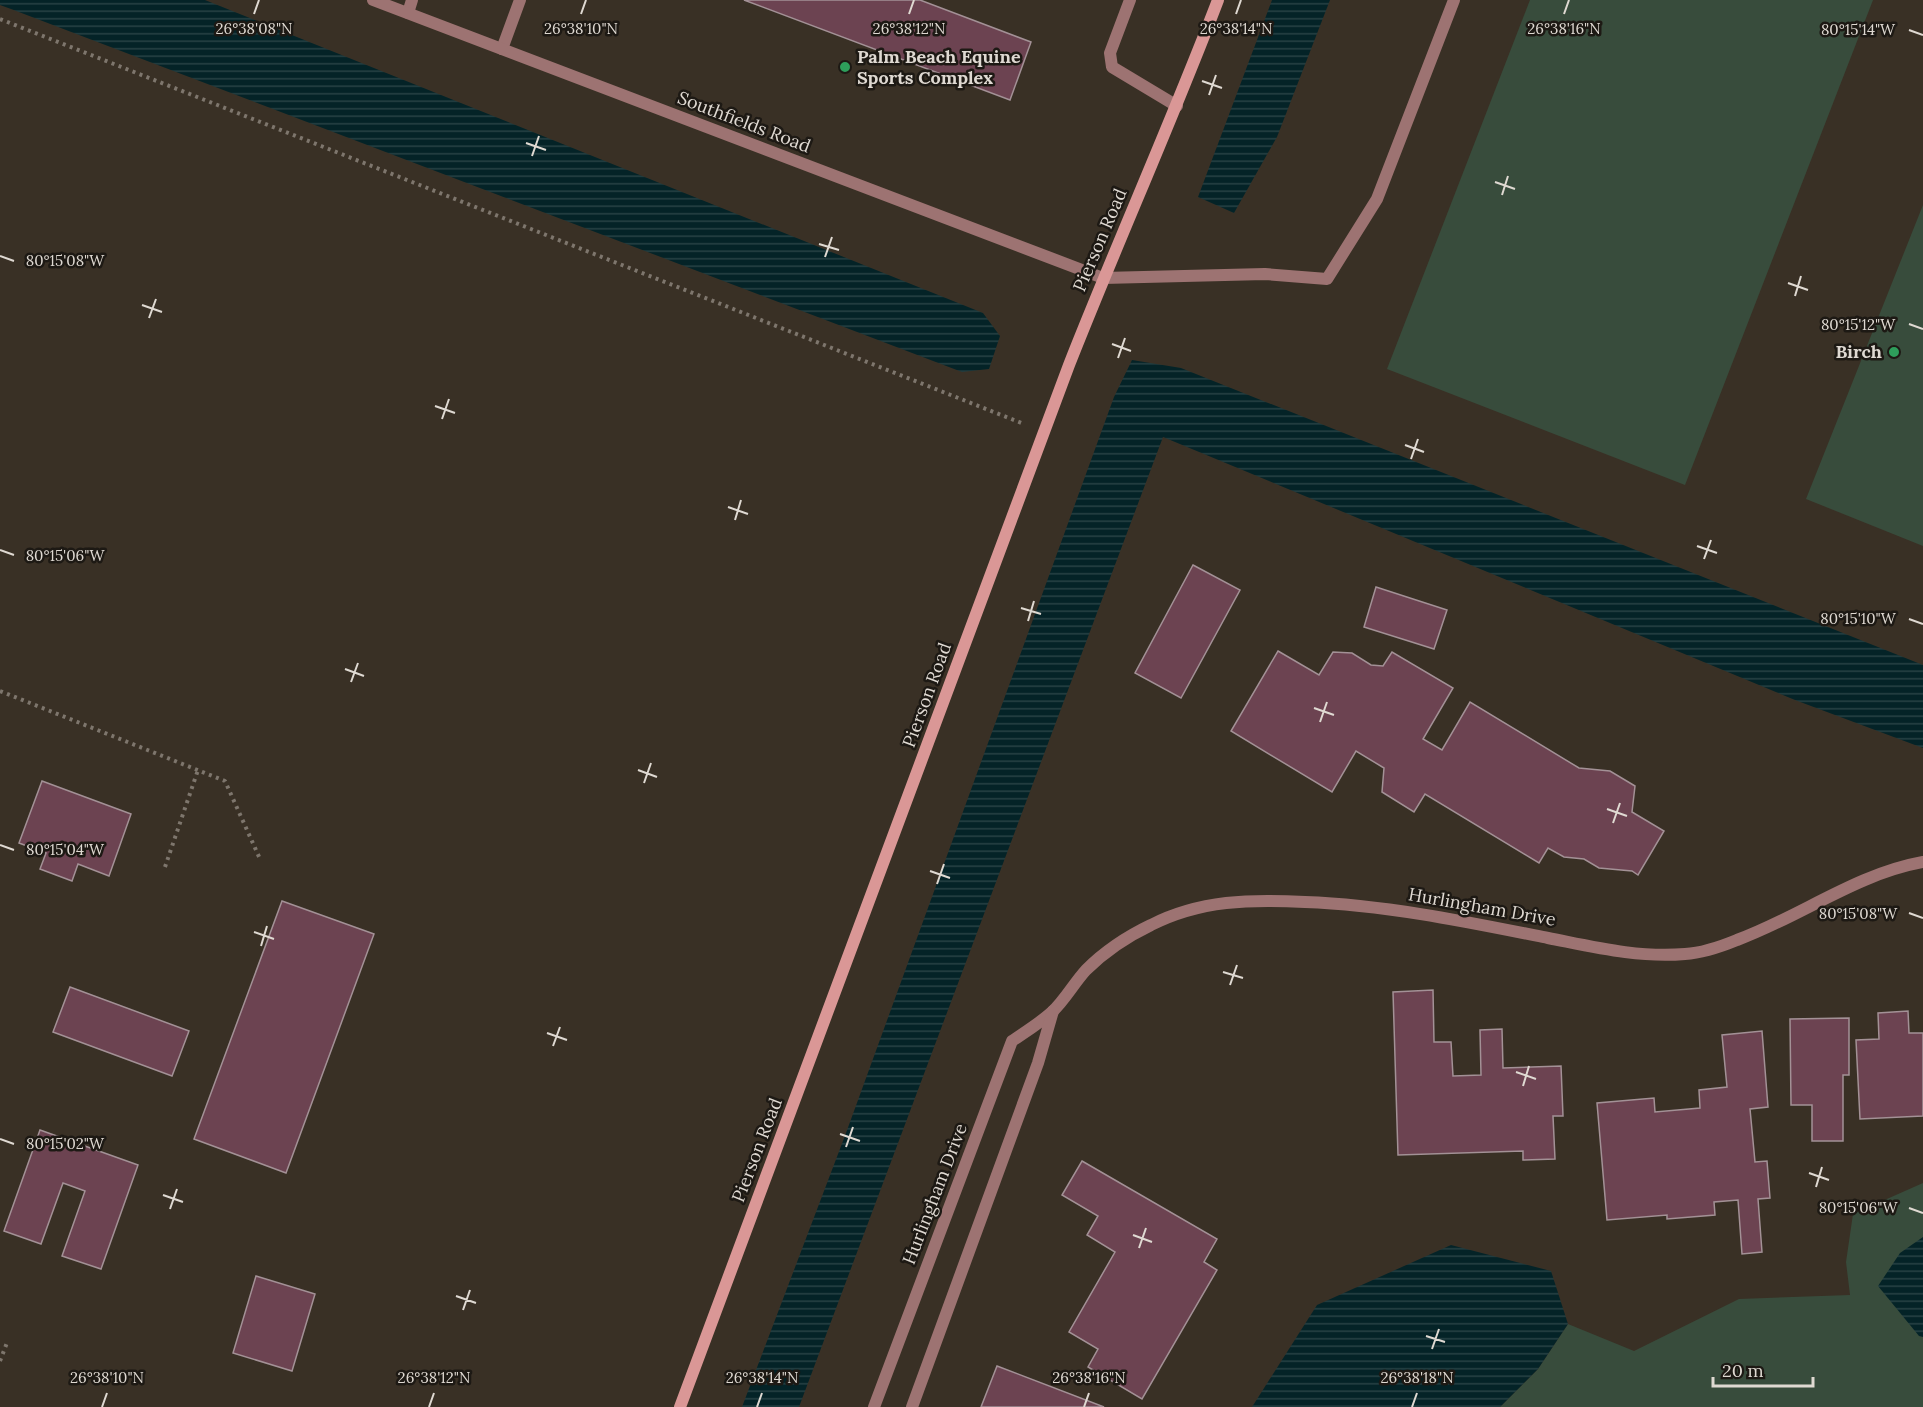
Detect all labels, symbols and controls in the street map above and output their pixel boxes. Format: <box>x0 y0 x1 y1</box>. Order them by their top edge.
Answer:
text: 26°38'08"N <box>215 19 293 38</box>
text: 26°38'10"N <box>544 19 618 38</box>
text: 26°38'12"N <box>873 19 945 38</box>
text: 26°38'14"N <box>1200 19 1272 38</box>
text: 26°38'16"N <box>1527 19 1601 38</box>
text: 80°15'14"W <box>1821 20 1896 39</box>
place label: Palm Beach Equine Sports Complex <box>857 45 1021 89</box>
marker: Palm Beach Equine Sports Complex <box>838 60 852 74</box>
street label: Southfields Road <box>674 86 814 158</box>
street label: Pierson Road <box>1068 185 1132 295</box>
text: 80°15'08"W <box>26 251 105 270</box>
text: 80°15'12"W <box>1821 315 1896 334</box>
place label: Birch <box>1835 340 1882 363</box>
marker: Birch <box>1887 345 1901 359</box>
text: 80°15'06"W <box>26 546 105 565</box>
text: 80°15'10"W <box>1820 609 1897 628</box>
street label: Pierson Road <box>897 639 956 750</box>
text: 80°15'04"W <box>26 840 105 859</box>
street label: Hurlingham Drive <box>1407 882 1558 931</box>
text: 80°15'08"W <box>1819 904 1898 923</box>
street label: Pierson Road <box>726 1094 787 1205</box>
street label: Hurlingham Drive <box>897 1120 972 1268</box>
text: 80°15'02"W <box>26 1134 105 1153</box>
text: 80°15'06"W <box>1819 1198 1898 1217</box>
scale bar <box>1713 1350 1814 1388</box>
text: 20 m <box>1722 1359 1764 1382</box>
text: 26°38'10"N <box>70 1368 144 1387</box>
text: 26°38'12"N <box>398 1368 470 1387</box>
text: 26°38'14"N <box>726 1368 798 1387</box>
text: 26°38'16"N <box>1052 1368 1126 1387</box>
text: 26°38'18"N <box>1380 1368 1454 1387</box>

